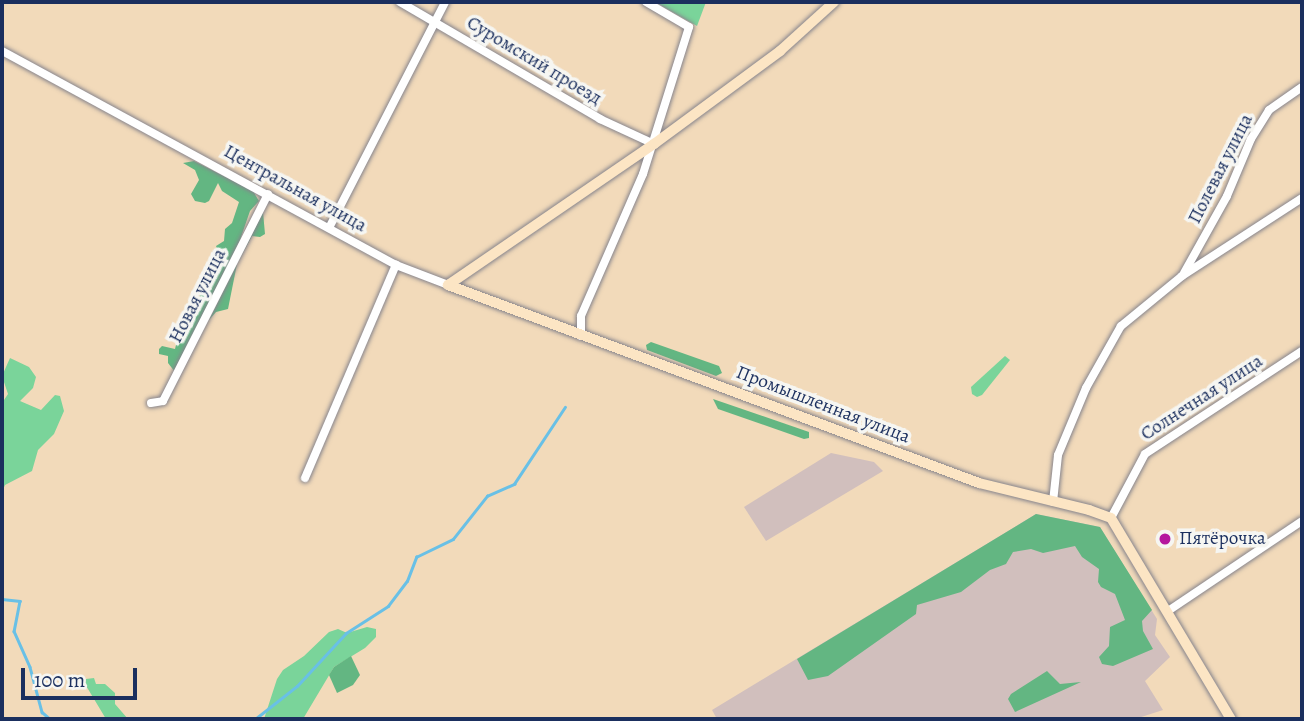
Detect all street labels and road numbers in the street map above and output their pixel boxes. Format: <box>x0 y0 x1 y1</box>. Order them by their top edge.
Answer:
street label: Суромский проезд <box>462 12 606 110</box>
street label: Полевая улица <box>1184 110 1258 228</box>
street label: Центральная улица <box>220 140 370 238</box>
street label: Новая улица <box>165 245 231 347</box>
street label: Солнечная улица <box>1137 350 1267 446</box>
street label: Промышленная улица <box>733 361 913 449</box>

